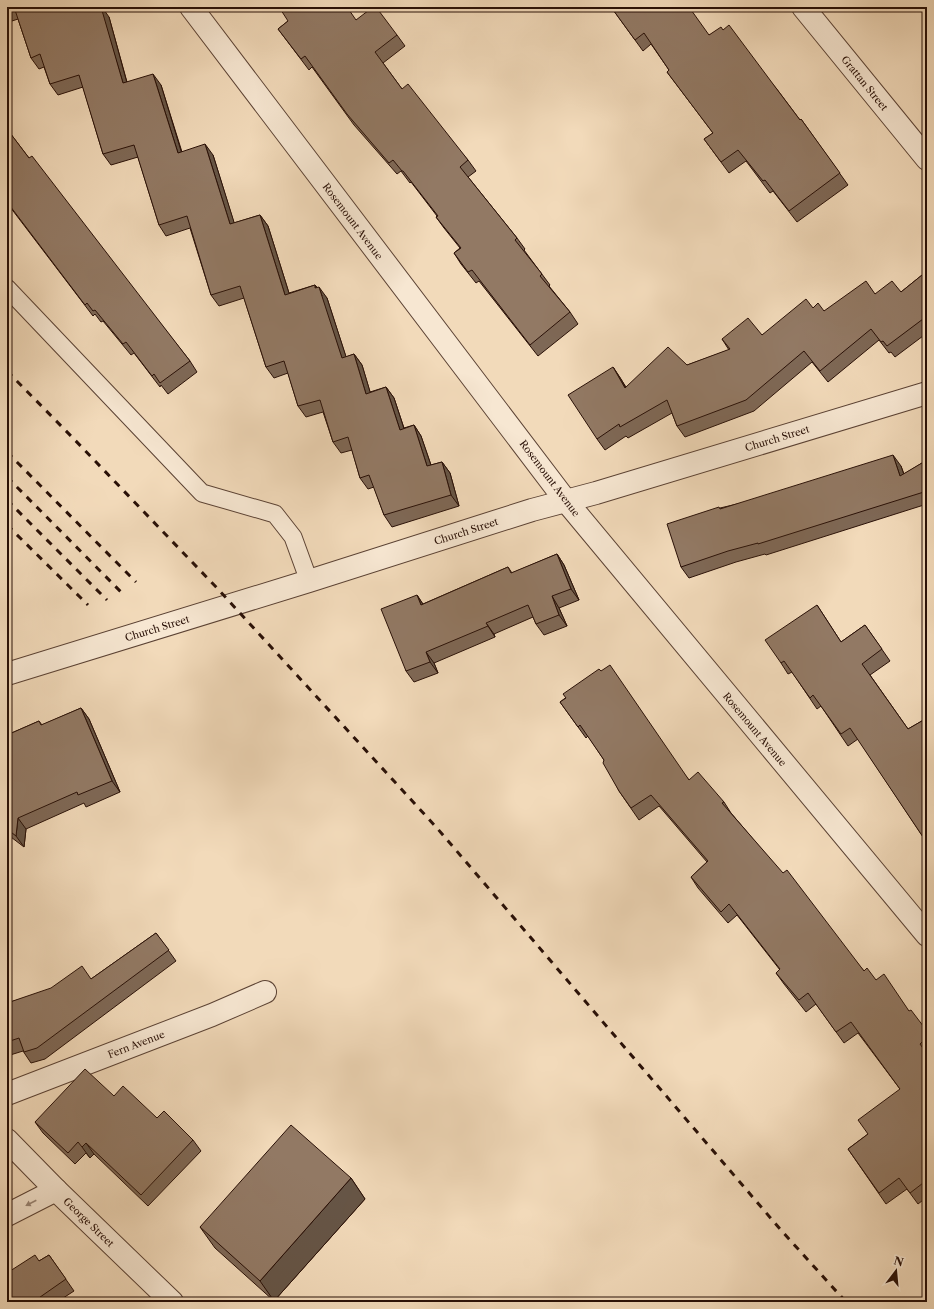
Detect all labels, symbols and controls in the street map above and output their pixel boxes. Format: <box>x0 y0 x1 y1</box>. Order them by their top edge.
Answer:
street label: Grattan Street <box>838 53 891 114</box>
street label: Rosemount Avenue <box>320 180 386 262</box>
street label: Church Street <box>743 422 811 454</box>
street label: Rosemount Avenue <box>517 437 583 519</box>
street label: Church Street <box>432 515 500 548</box>
street label: Church Street <box>123 612 191 644</box>
street label: Rosemount Avenue <box>720 690 790 769</box>
street label: Fern Avenue <box>106 1028 167 1061</box>
street label: George Street <box>60 1195 117 1250</box>
one-way arrow <box>26 1199 37 1206</box>
north arrow <box>876 1251 916 1291</box>
text: N <box>892 1253 906 1270</box>

